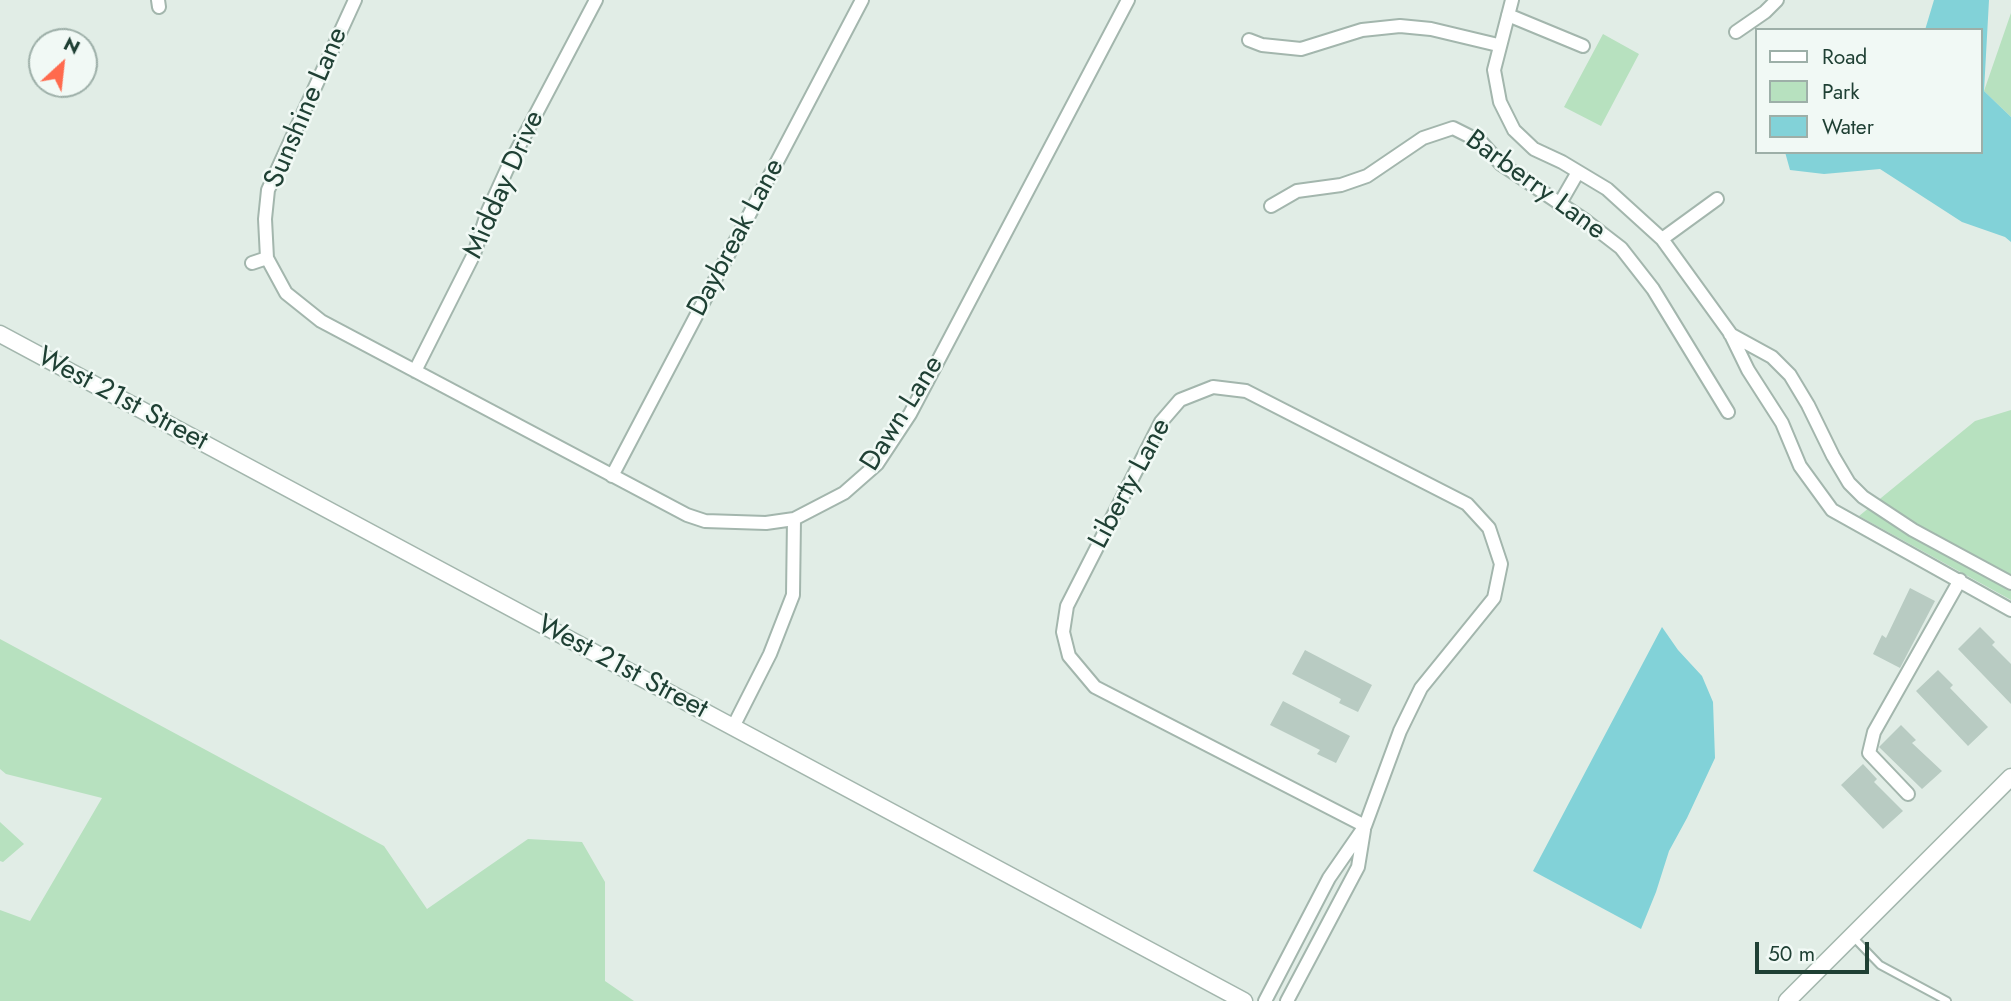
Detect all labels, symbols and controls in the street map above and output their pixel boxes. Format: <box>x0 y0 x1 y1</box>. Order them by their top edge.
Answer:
street label: Sunshine Lane <box>258 23 356 193</box>
north arrow <box>28 28 98 98</box>
legend <box>1756 28 1983 154</box>
text: N <box>59 30 85 61</box>
text: Road <box>1822 42 1867 72</box>
text: Park <box>1822 77 1859 107</box>
street label: Midday Drive <box>457 106 553 264</box>
text: Water <box>1822 112 1874 142</box>
street label: Barberry Lane <box>1458 124 1612 248</box>
street label: Daybreak Lane <box>681 153 793 323</box>
street label: West 21st Street <box>31 341 213 459</box>
street label: Dawn Lane <box>854 350 952 478</box>
street label: Liberty Lane <box>1083 413 1179 555</box>
street label: West 21st Street <box>531 609 713 727</box>
scale bar <box>1759 928 1873 972</box>
text: 50 m <box>1768 939 1815 969</box>

